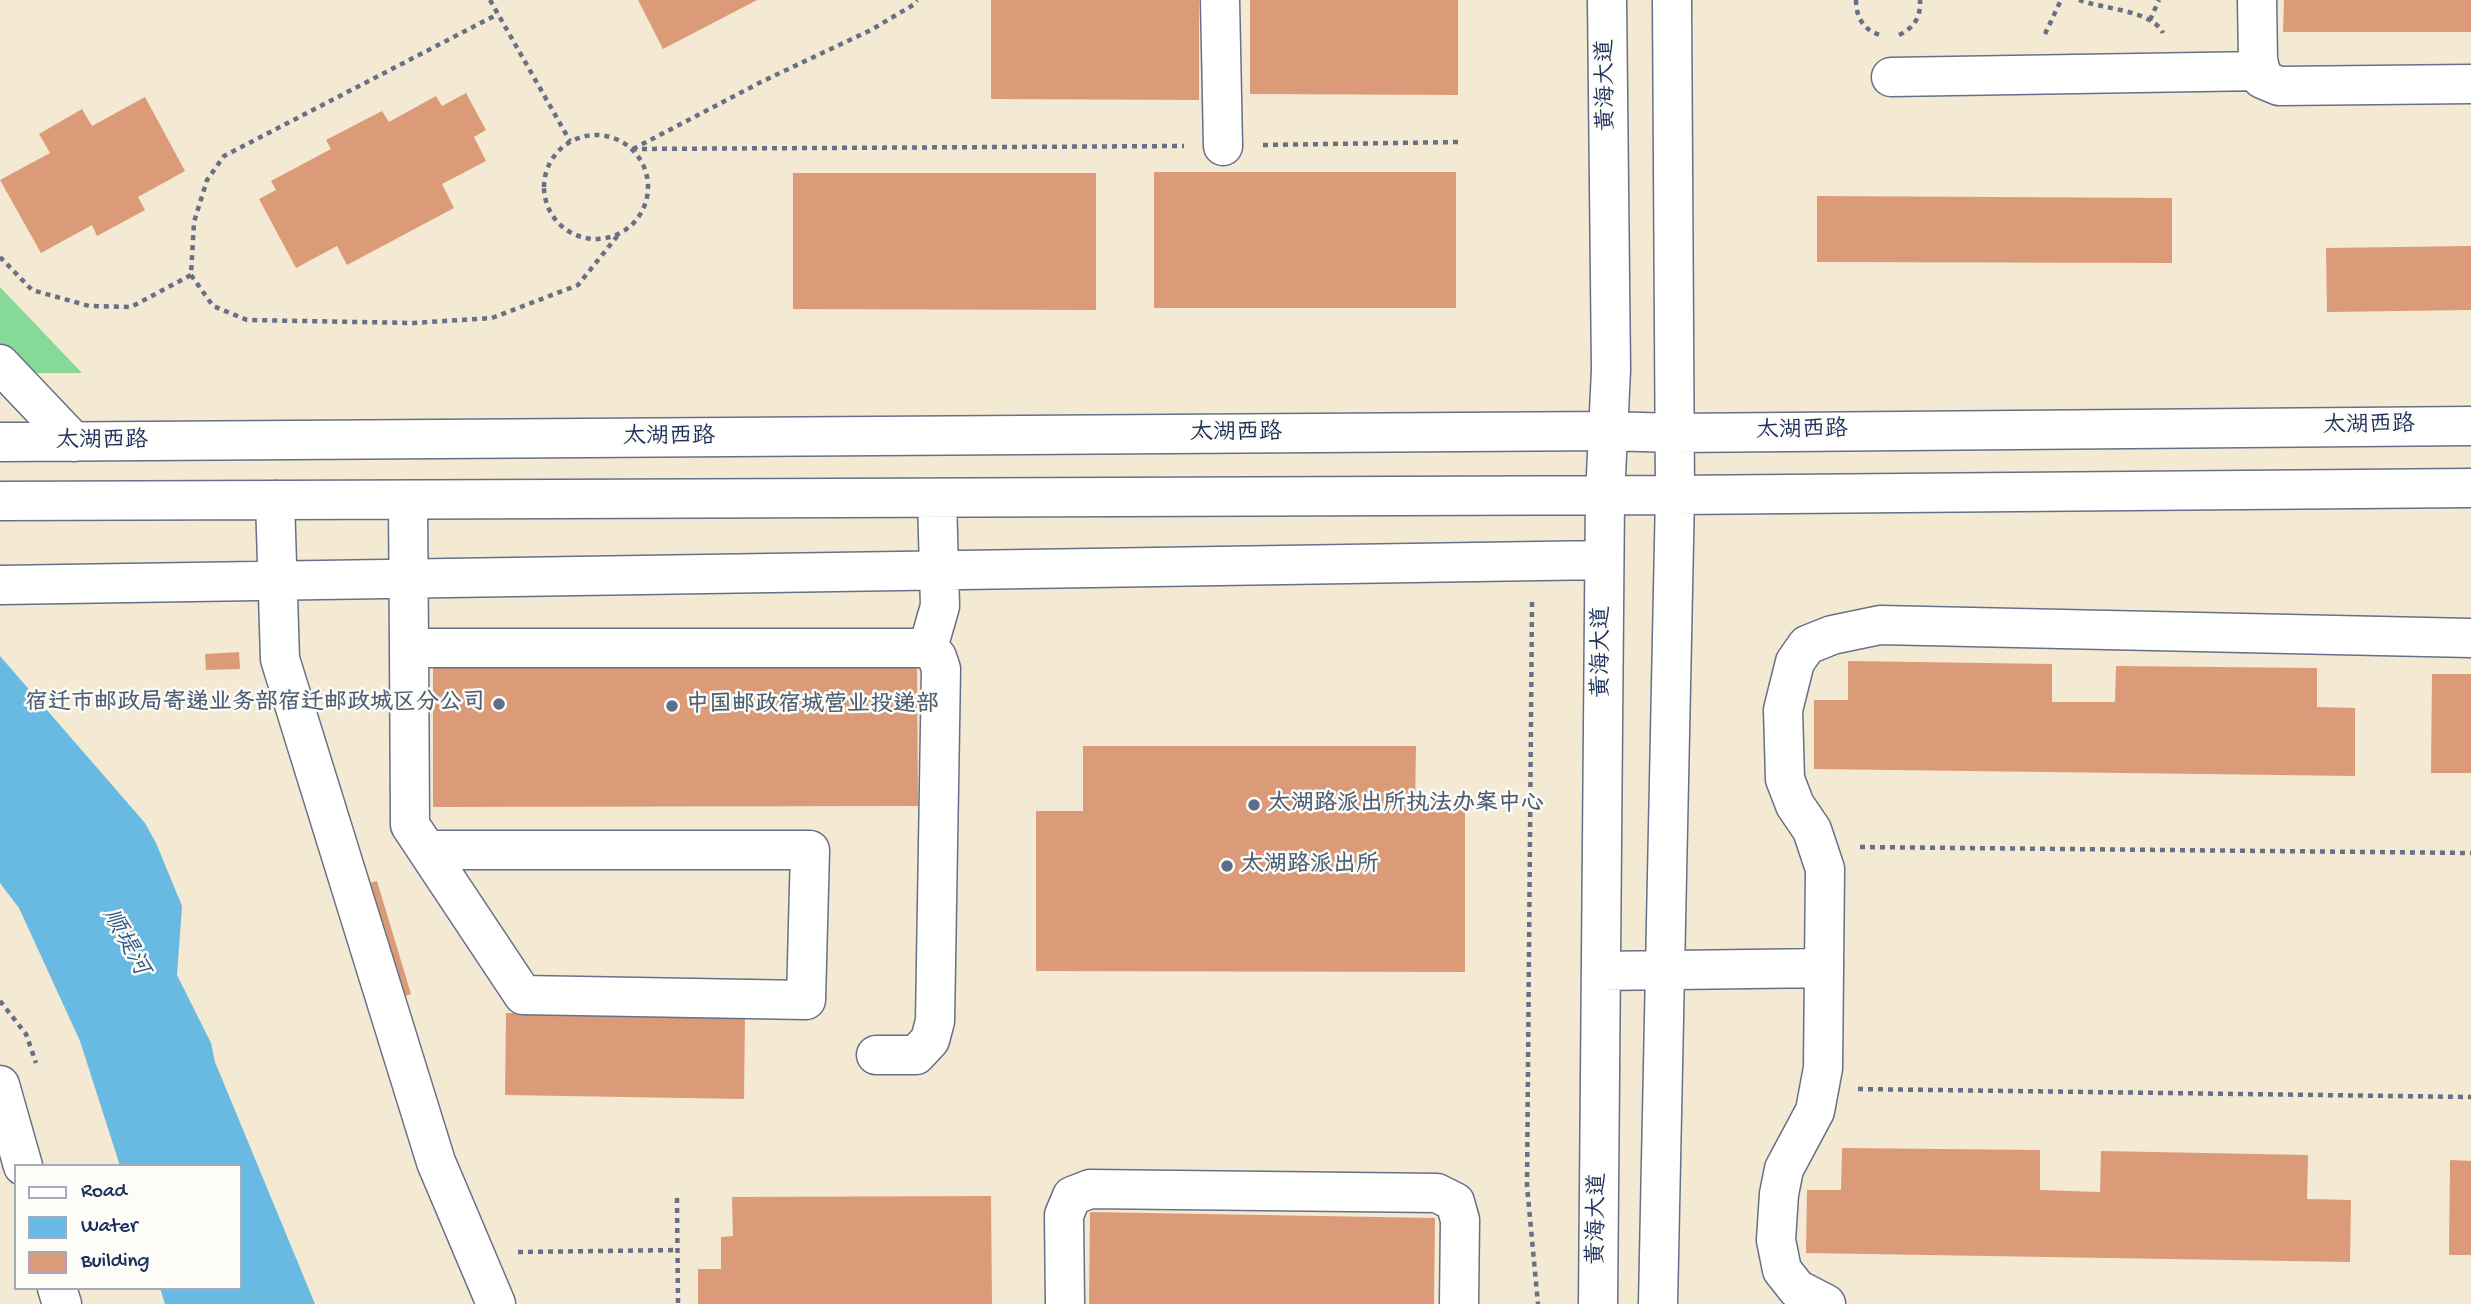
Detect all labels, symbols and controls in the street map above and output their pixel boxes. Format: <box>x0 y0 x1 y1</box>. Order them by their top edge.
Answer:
street label: 黄海大道 <box>1593 39 1623 131</box>
street label: 太湖西路 <box>2323 412 2415 442</box>
street label: 太湖西路 <box>1756 417 1848 447</box>
street label: 太湖西路 <box>1190 420 1282 448</box>
street label: 太湖西路 <box>623 424 715 452</box>
street label: 太湖西路 <box>56 428 148 456</box>
street label: 黄海大道 <box>1589 606 1617 698</box>
place label: 宿迁市邮政局寄递业务部宿迁邮政城区分公司 <box>25 690 485 718</box>
place label: 中国邮政宿城营业投递部 <box>686 692 939 720</box>
marker: 宿迁市邮政局寄递业务部宿迁邮政城区分公司 <box>491 696 507 712</box>
marker: 中国邮政宿城营业投递部 <box>664 698 680 714</box>
place label: 太湖路派出所执法办案中心 <box>1268 791 1544 819</box>
marker: 太湖路派出所执法办案中心 <box>1246 797 1262 813</box>
place label: 太湖路派出所 <box>1241 852 1379 880</box>
marker: 太湖路派出所 <box>1219 858 1235 874</box>
water label: 顺堤河 <box>94 905 154 981</box>
legend <box>14 1164 242 1290</box>
street label: 黄海大道 <box>1584 1173 1614 1265</box>
text: Road <box>81 1180 127 1205</box>
text: Water <box>81 1215 137 1240</box>
text: Building <box>81 1250 150 1275</box>

